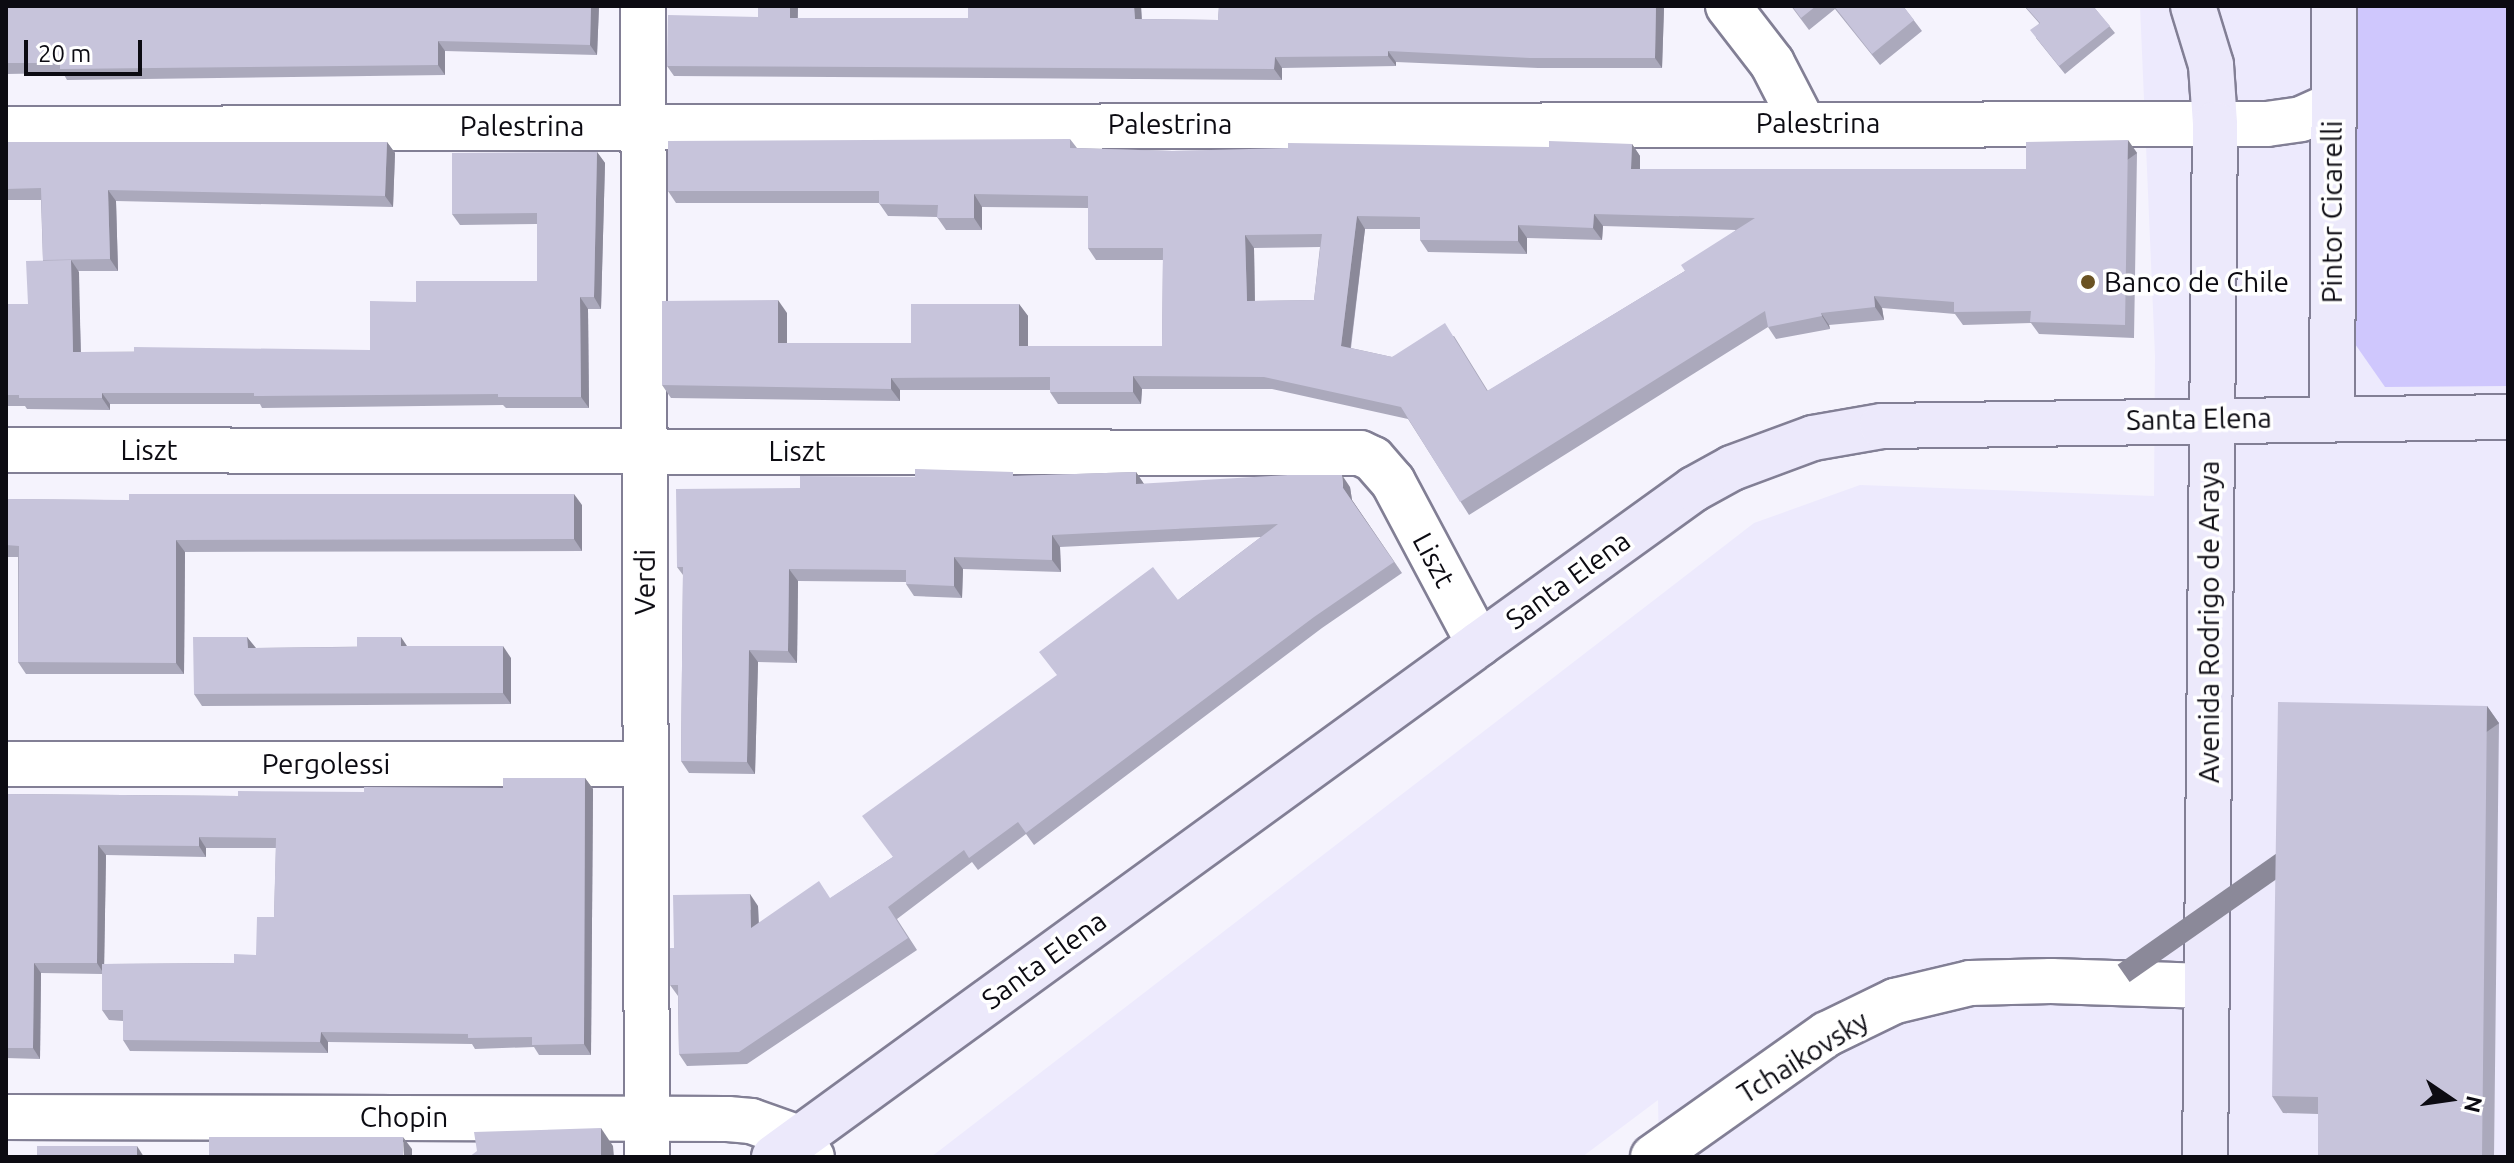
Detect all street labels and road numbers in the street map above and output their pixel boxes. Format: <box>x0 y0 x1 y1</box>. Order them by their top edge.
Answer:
street label: Palestrina <box>1756 106 1880 140</box>
street label: Palestrina <box>1108 107 1232 141</box>
street label: Palestrina <box>460 109 584 143</box>
street label: Pintor Cicarelli <box>2315 121 2349 303</box>
street label: Santa Elena <box>2126 401 2272 437</box>
street label: Liszt <box>120 433 178 467</box>
street label: Liszt <box>768 434 826 468</box>
street label: Avenida Rodrigo de Araya <box>2192 461 2226 783</box>
street label: Santa Elena <box>1499 524 1637 636</box>
street label: Liszt <box>1406 527 1462 593</box>
street label: Verdi <box>628 549 662 615</box>
street label: Pergolessi <box>262 747 390 781</box>
street label: Santa Elena <box>975 904 1113 1016</box>
street label: Tchaikovsky <box>1731 1004 1875 1110</box>
street label: Chopin <box>360 1100 448 1134</box>

